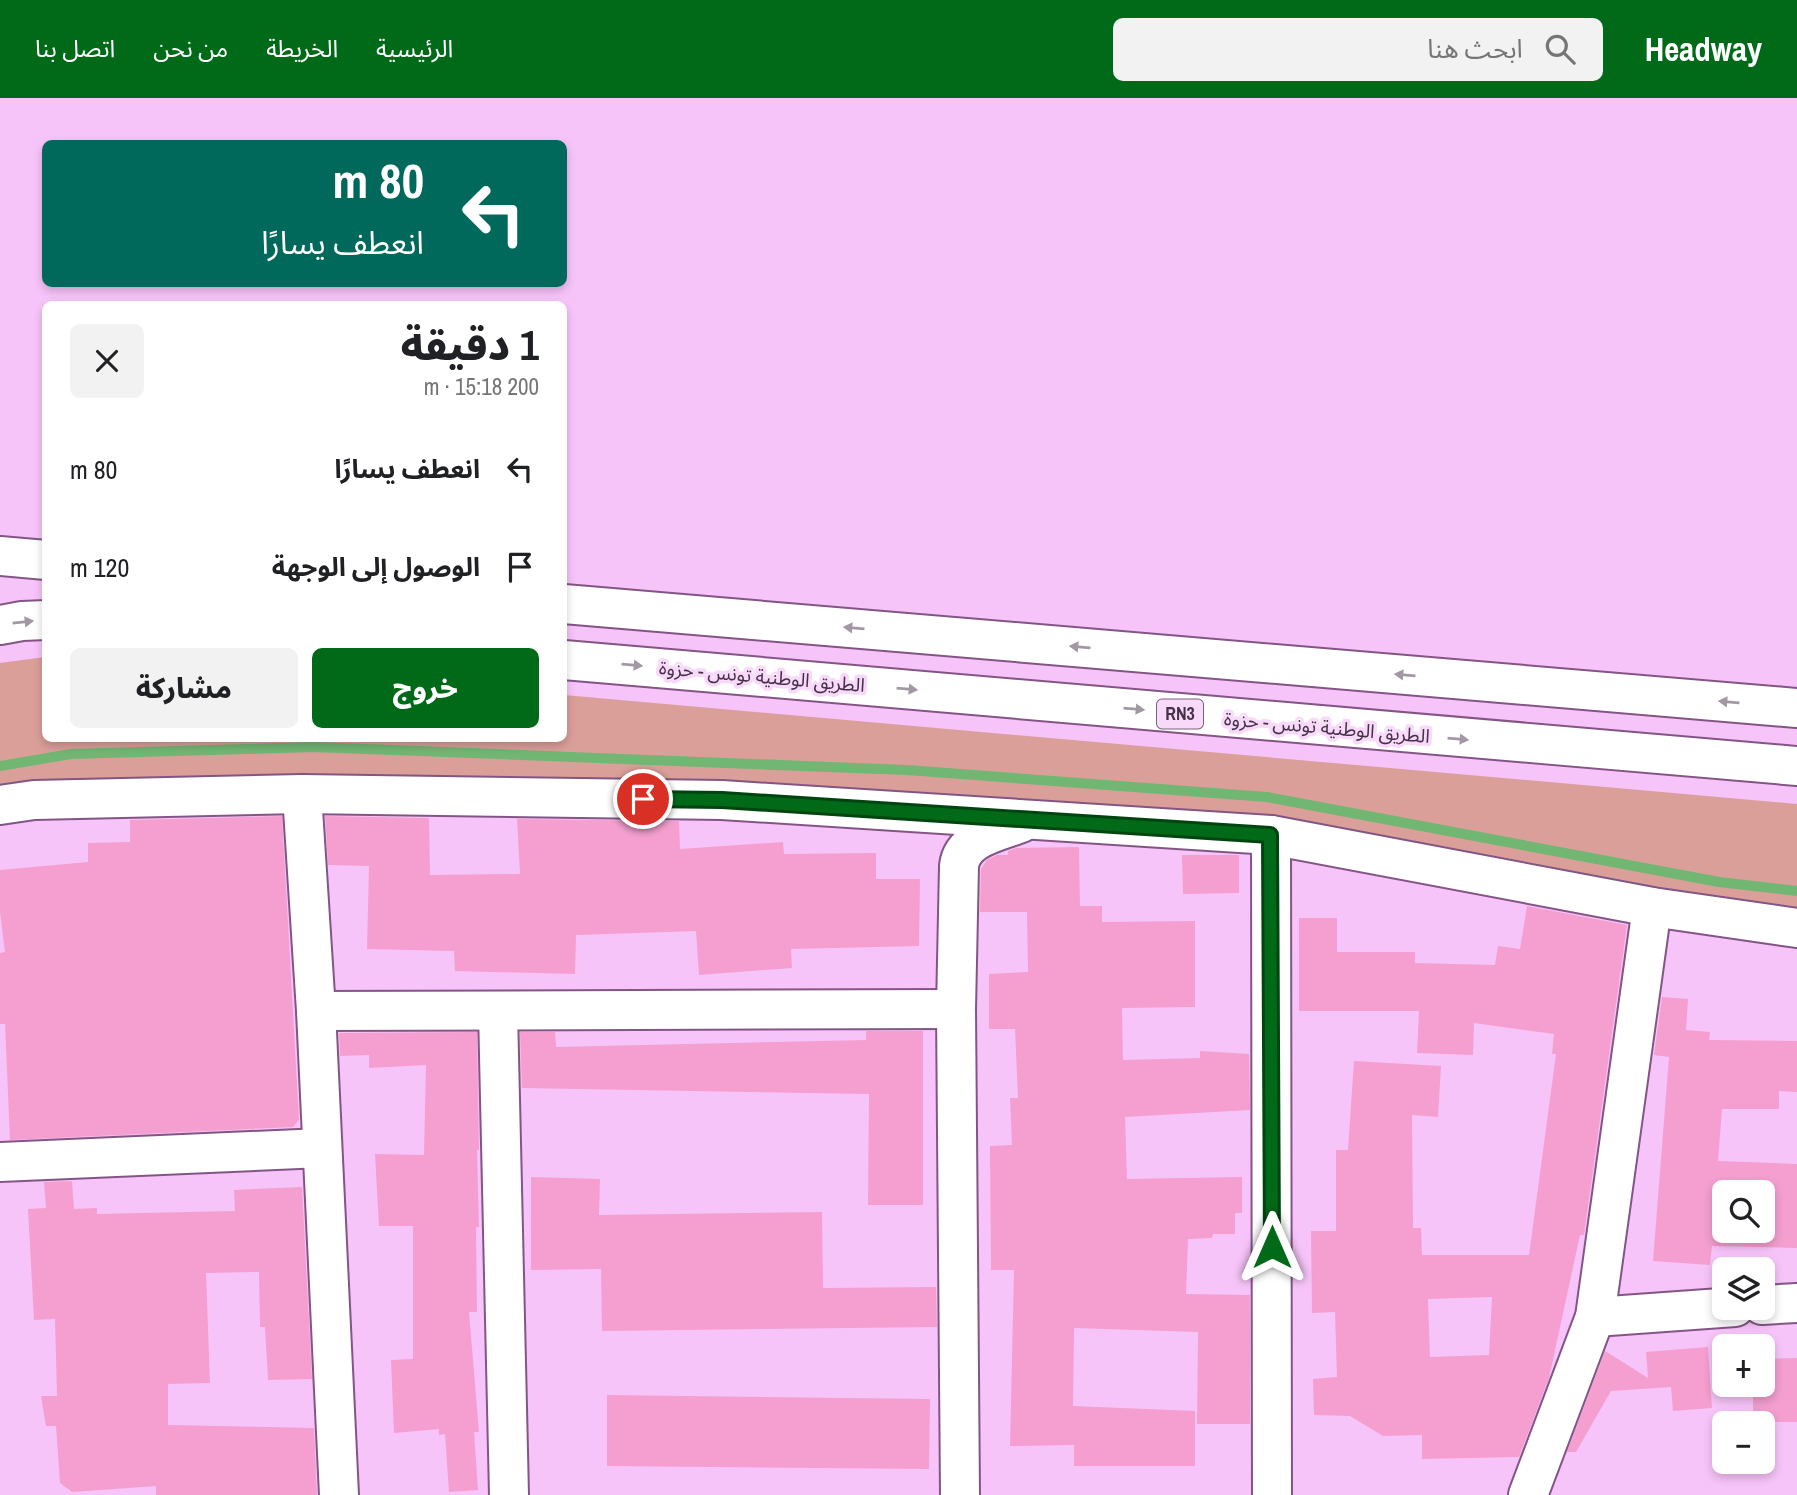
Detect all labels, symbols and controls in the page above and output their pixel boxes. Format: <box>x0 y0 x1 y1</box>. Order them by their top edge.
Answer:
search box <box>1113 18 1603 81</box>
text: Headway <box>1645 27 1762 71</box>
icon: search <box>1541 30 1579 68</box>
text: ابحث هنا <box>1427 31 1523 66</box>
text: اتصل بنا <box>35 32 115 64</box>
text: من نحن <box>153 32 228 64</box>
text: الخريطة <box>266 32 338 64</box>
text: الرئيسية <box>376 32 453 64</box>
text: 80 m <box>332 147 424 213</box>
icon: left <box>448 168 539 259</box>
text: انعطف يسارًا <box>261 221 424 264</box>
text: 1 دقيقة <box>401 317 539 373</box>
button: close <box>70 324 144 398</box>
text: 200 m · 15:18 <box>424 371 539 402</box>
icon: left <box>501 450 539 488</box>
text: انعطف يسارًا <box>334 451 480 486</box>
text: 80 m <box>70 452 117 487</box>
icon: arrive <box>501 548 539 586</box>
text: الوصول إلى الوجهة <box>272 549 480 584</box>
text: 120 m <box>70 550 129 585</box>
one-way arrow <box>12 616 34 627</box>
one-way arrow <box>842 622 864 633</box>
one-way arrow <box>1069 641 1091 652</box>
button: مشاركة <box>70 648 298 728</box>
button: خروج <box>312 648 539 728</box>
street label: الطريق الوطنية تونس - حزوة <box>658 654 866 698</box>
one-way arrow <box>621 660 643 671</box>
one-way arrow <box>1393 669 1415 680</box>
one-way arrow <box>896 684 918 695</box>
one-way arrow <box>1718 696 1740 707</box>
road number: RN3 <box>1157 700 1203 728</box>
one-way arrow <box>1123 704 1145 715</box>
street label: الطريق الوطنية تونس - حزوة <box>1223 705 1431 749</box>
one-way arrow <box>1447 734 1469 745</box>
pin <box>613 769 673 829</box>
icon: arrive <box>624 780 662 818</box>
map controls <box>1712 1180 1775 1474</box>
button: search <box>1712 1180 1775 1243</box>
position arrow <box>1235 1210 1309 1284</box>
button: layers <box>1712 1257 1775 1320</box>
button: + <box>1712 1334 1775 1397</box>
button: − <box>1712 1411 1775 1474</box>

